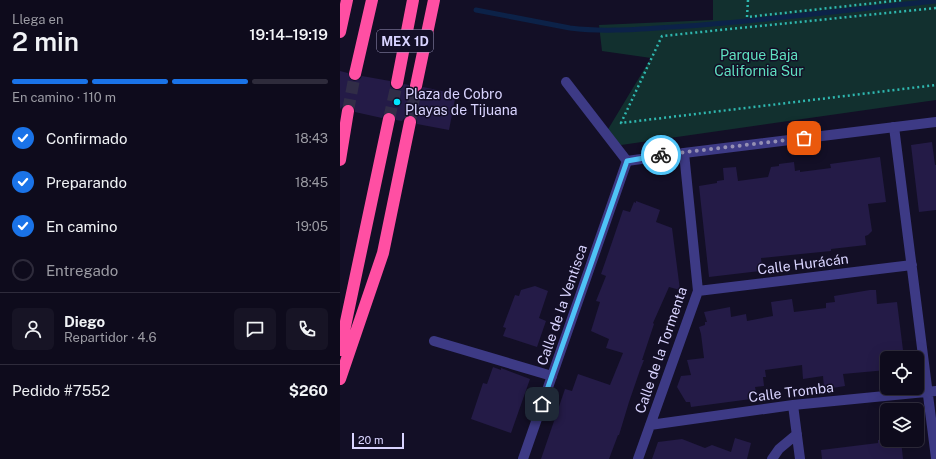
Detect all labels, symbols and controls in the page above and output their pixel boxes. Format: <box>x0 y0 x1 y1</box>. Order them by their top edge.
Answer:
text: Llega en <box>12 12 63 27</box>
text: 2 min <box>12 26 79 57</box>
text: 19:14–19:19 <box>249 26 328 43</box>
road number: MEX 1D <box>377 30 433 52</box>
park label: Parque Baja California Sur <box>714 47 804 79</box>
place label: Plaza de Cobro Playas de Tijuana <box>405 86 518 118</box>
text: En camino · 110 m <box>12 90 116 105</box>
marker: Plaza de Cobro Playas de Tijuana <box>392 97 402 107</box>
pin <box>787 121 821 155</box>
icon: check <box>12 127 34 149</box>
icon: bag <box>793 127 815 149</box>
text: Confirmado <box>46 130 127 147</box>
text: 18:43 <box>295 131 328 146</box>
courier <box>641 135 681 175</box>
icon: bike <box>650 144 672 166</box>
icon: check <box>12 171 34 193</box>
text: Preparando <box>46 174 127 191</box>
text: 18:45 <box>295 175 328 190</box>
icon: check <box>12 215 34 237</box>
text: En camino <box>46 218 118 235</box>
text: 19:05 <box>295 219 328 234</box>
street label: Calle de la Ventisca <box>534 243 590 367</box>
street label: Calle Hurácán <box>757 250 849 278</box>
text: Entregado <box>46 262 118 279</box>
street label: Calle de la Tormenta <box>632 285 690 415</box>
button: person <box>12 308 54 350</box>
button: chat <box>234 308 276 350</box>
button: phone <box>286 308 328 350</box>
text: Diego <box>64 313 105 330</box>
text: Repartidor · 4.6 <box>64 330 157 345</box>
map controls <box>880 351 924 447</box>
button: locate <box>880 351 924 395</box>
street label: Calle Tromba <box>748 379 834 405</box>
text: Pedido #7552 <box>12 382 110 399</box>
text: $260 <box>289 382 328 399</box>
pin <box>525 387 559 421</box>
icon: home <box>531 393 553 415</box>
button: layers <box>880 403 924 447</box>
scale bar <box>352 431 404 450</box>
text: 20 m <box>358 434 383 446</box>

